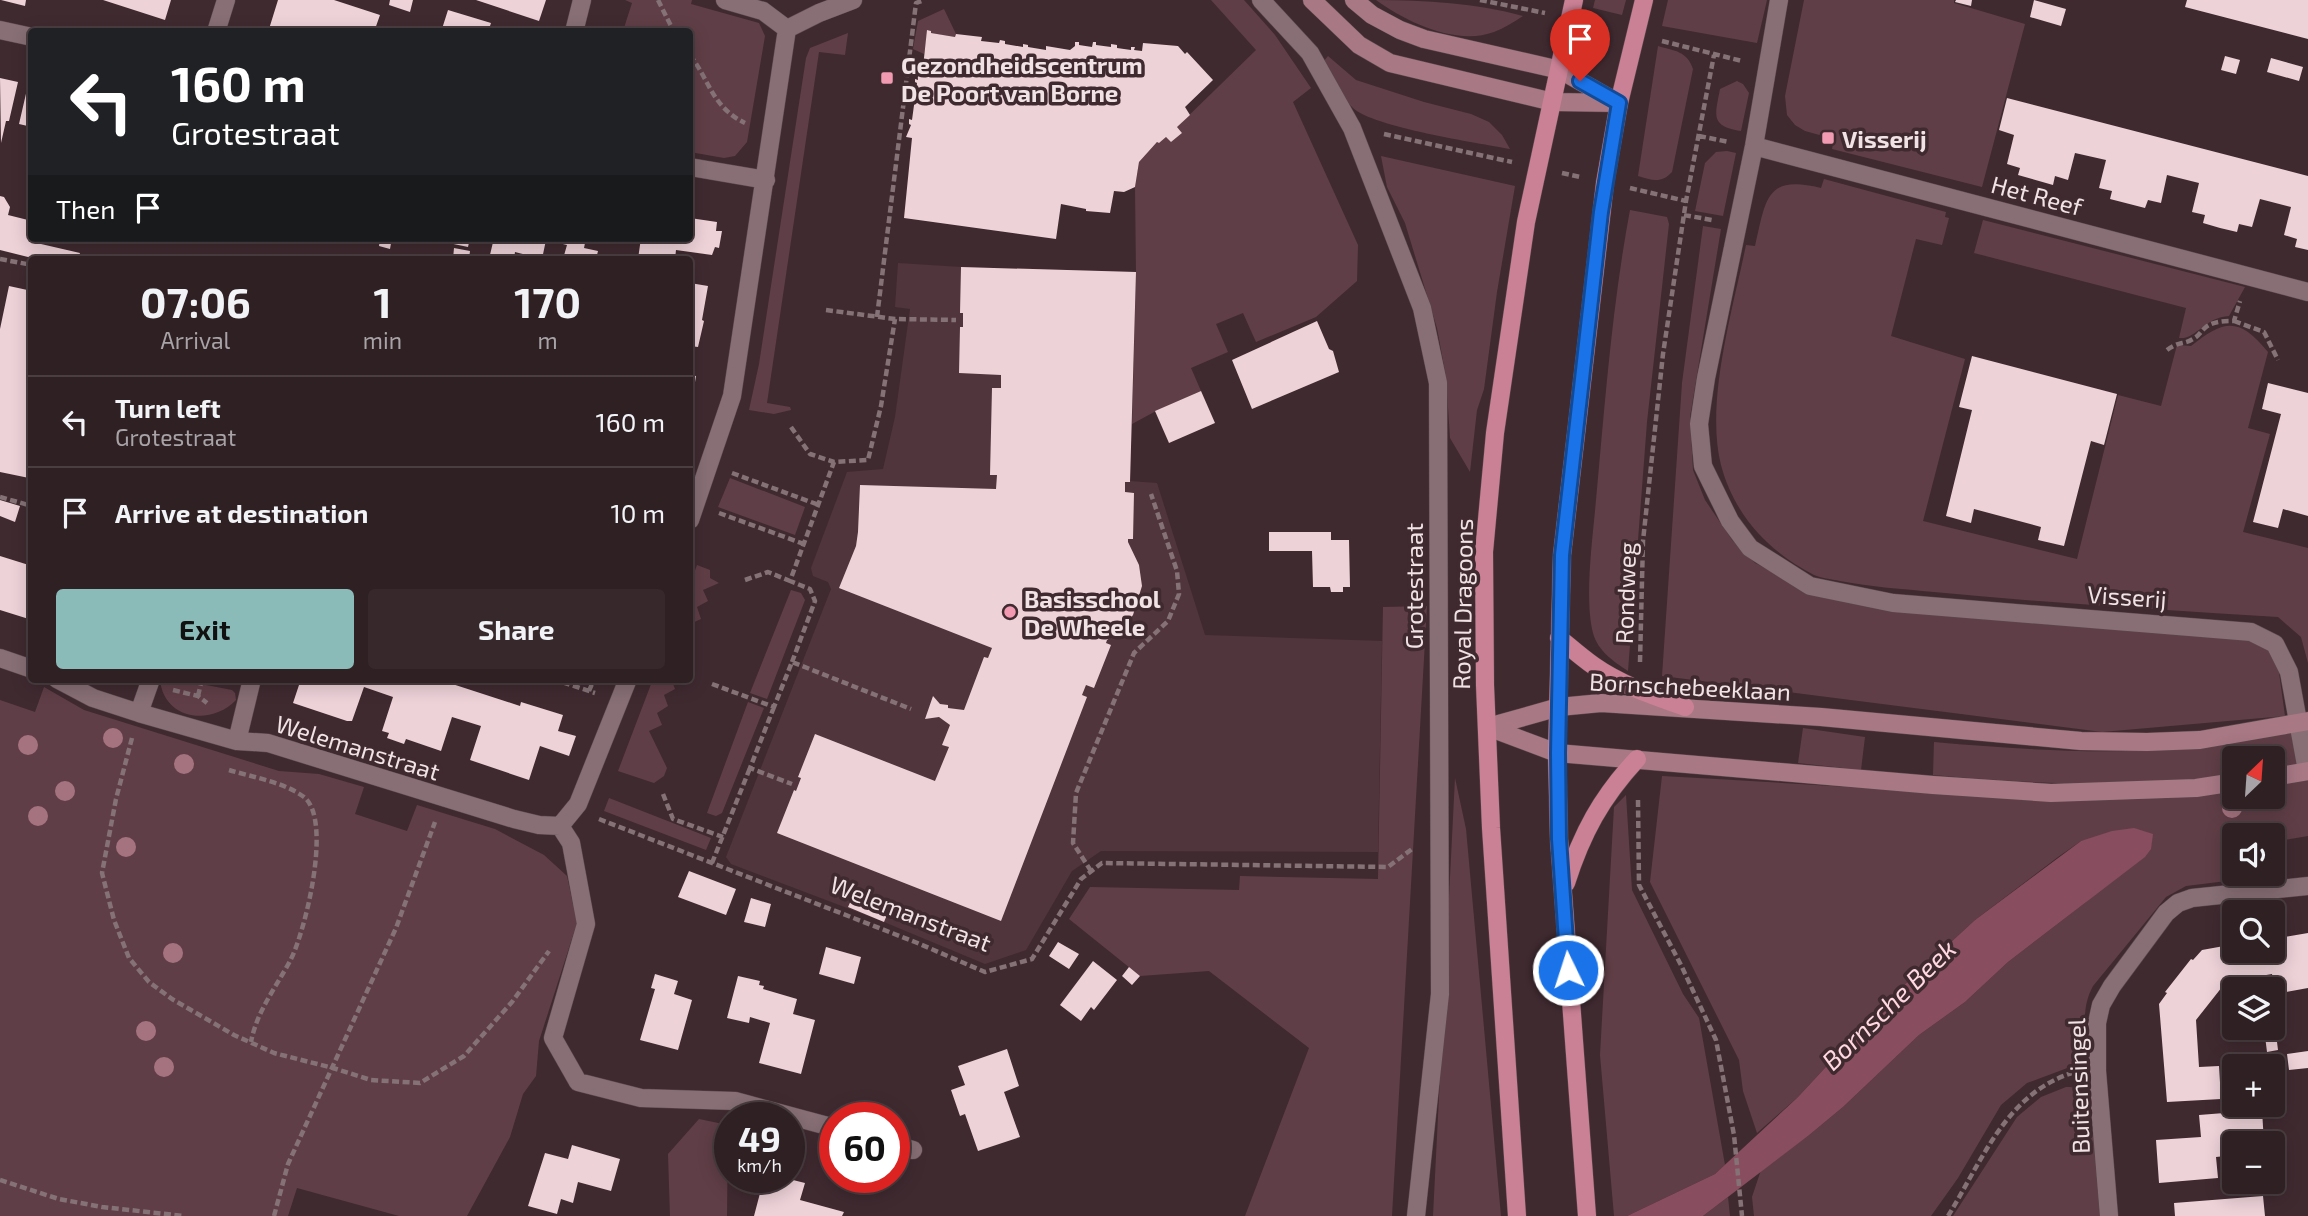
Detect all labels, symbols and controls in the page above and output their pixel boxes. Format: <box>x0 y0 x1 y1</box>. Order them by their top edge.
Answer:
pin <box>1550 9 1610 81</box>
icon: arrive <box>1561 20 1599 58</box>
place label: Gezondheidscentrum De Poort van Borne <box>901 50 1143 107</box>
text: 160 m <box>171 53 306 112</box>
icon: left <box>56 56 147 147</box>
marker: Gezondheidscentrum De Poort van Borne <box>879 70 895 86</box>
text: Grotestraat <box>171 113 340 151</box>
place label: Visserij <box>1842 124 1927 153</box>
marker: Visserij <box>1820 130 1836 146</box>
street label: Het Reef <box>1988 169 2087 221</box>
icon: arrive <box>129 189 167 227</box>
text: Then <box>56 193 115 224</box>
text: 07:06 <box>140 276 251 326</box>
text: 1 <box>373 276 392 326</box>
text: 170 <box>514 276 581 326</box>
text: Arrival <box>160 326 230 354</box>
text: min <box>363 326 402 354</box>
text: m <box>537 326 558 354</box>
text: Turn left <box>115 392 221 423</box>
icon: left <box>56 403 94 441</box>
text: 160 m <box>596 406 665 437</box>
text: Grotestraat <box>115 423 236 451</box>
icon: arrive <box>56 494 94 532</box>
text: Arrive at destination <box>115 497 368 528</box>
text: 10 m <box>610 497 665 528</box>
street label: Royal Dragoons <box>1446 518 1478 690</box>
street label: Grotestraat <box>1399 523 1428 649</box>
street label: Rondweg <box>1609 542 1641 644</box>
street label: Visserij <box>2086 579 2168 613</box>
place label: Basisschool De Wheele <box>1024 584 1161 641</box>
button: Exit <box>56 589 354 669</box>
button: Share <box>368 589 665 669</box>
marker: Basisschool De Wheele <box>1002 604 1018 620</box>
street label: Bornschebeeklaan <box>1588 666 1792 706</box>
street label: Welemanstraat <box>273 708 443 786</box>
north arrow <box>2222 746 2286 808</box>
map controls <box>2222 746 2285 1194</box>
button: sound <box>2222 823 2285 886</box>
street label: Welemanstraat <box>827 869 995 957</box>
button: search <box>2222 900 2285 963</box>
water label: Bornsche Beek <box>1815 932 1961 1076</box>
position arrow <box>1531 933 1605 1007</box>
button: layers <box>2222 977 2285 1040</box>
street label: Buitensingel <box>2061 1018 2095 1154</box>
button: + <box>2222 1054 2285 1117</box>
speed limit sign: 60 <box>819 1102 910 1193</box>
text: 49 <box>738 1117 781 1159</box>
button: − <box>2222 1131 2285 1194</box>
text: km/h <box>737 1154 782 1176</box>

